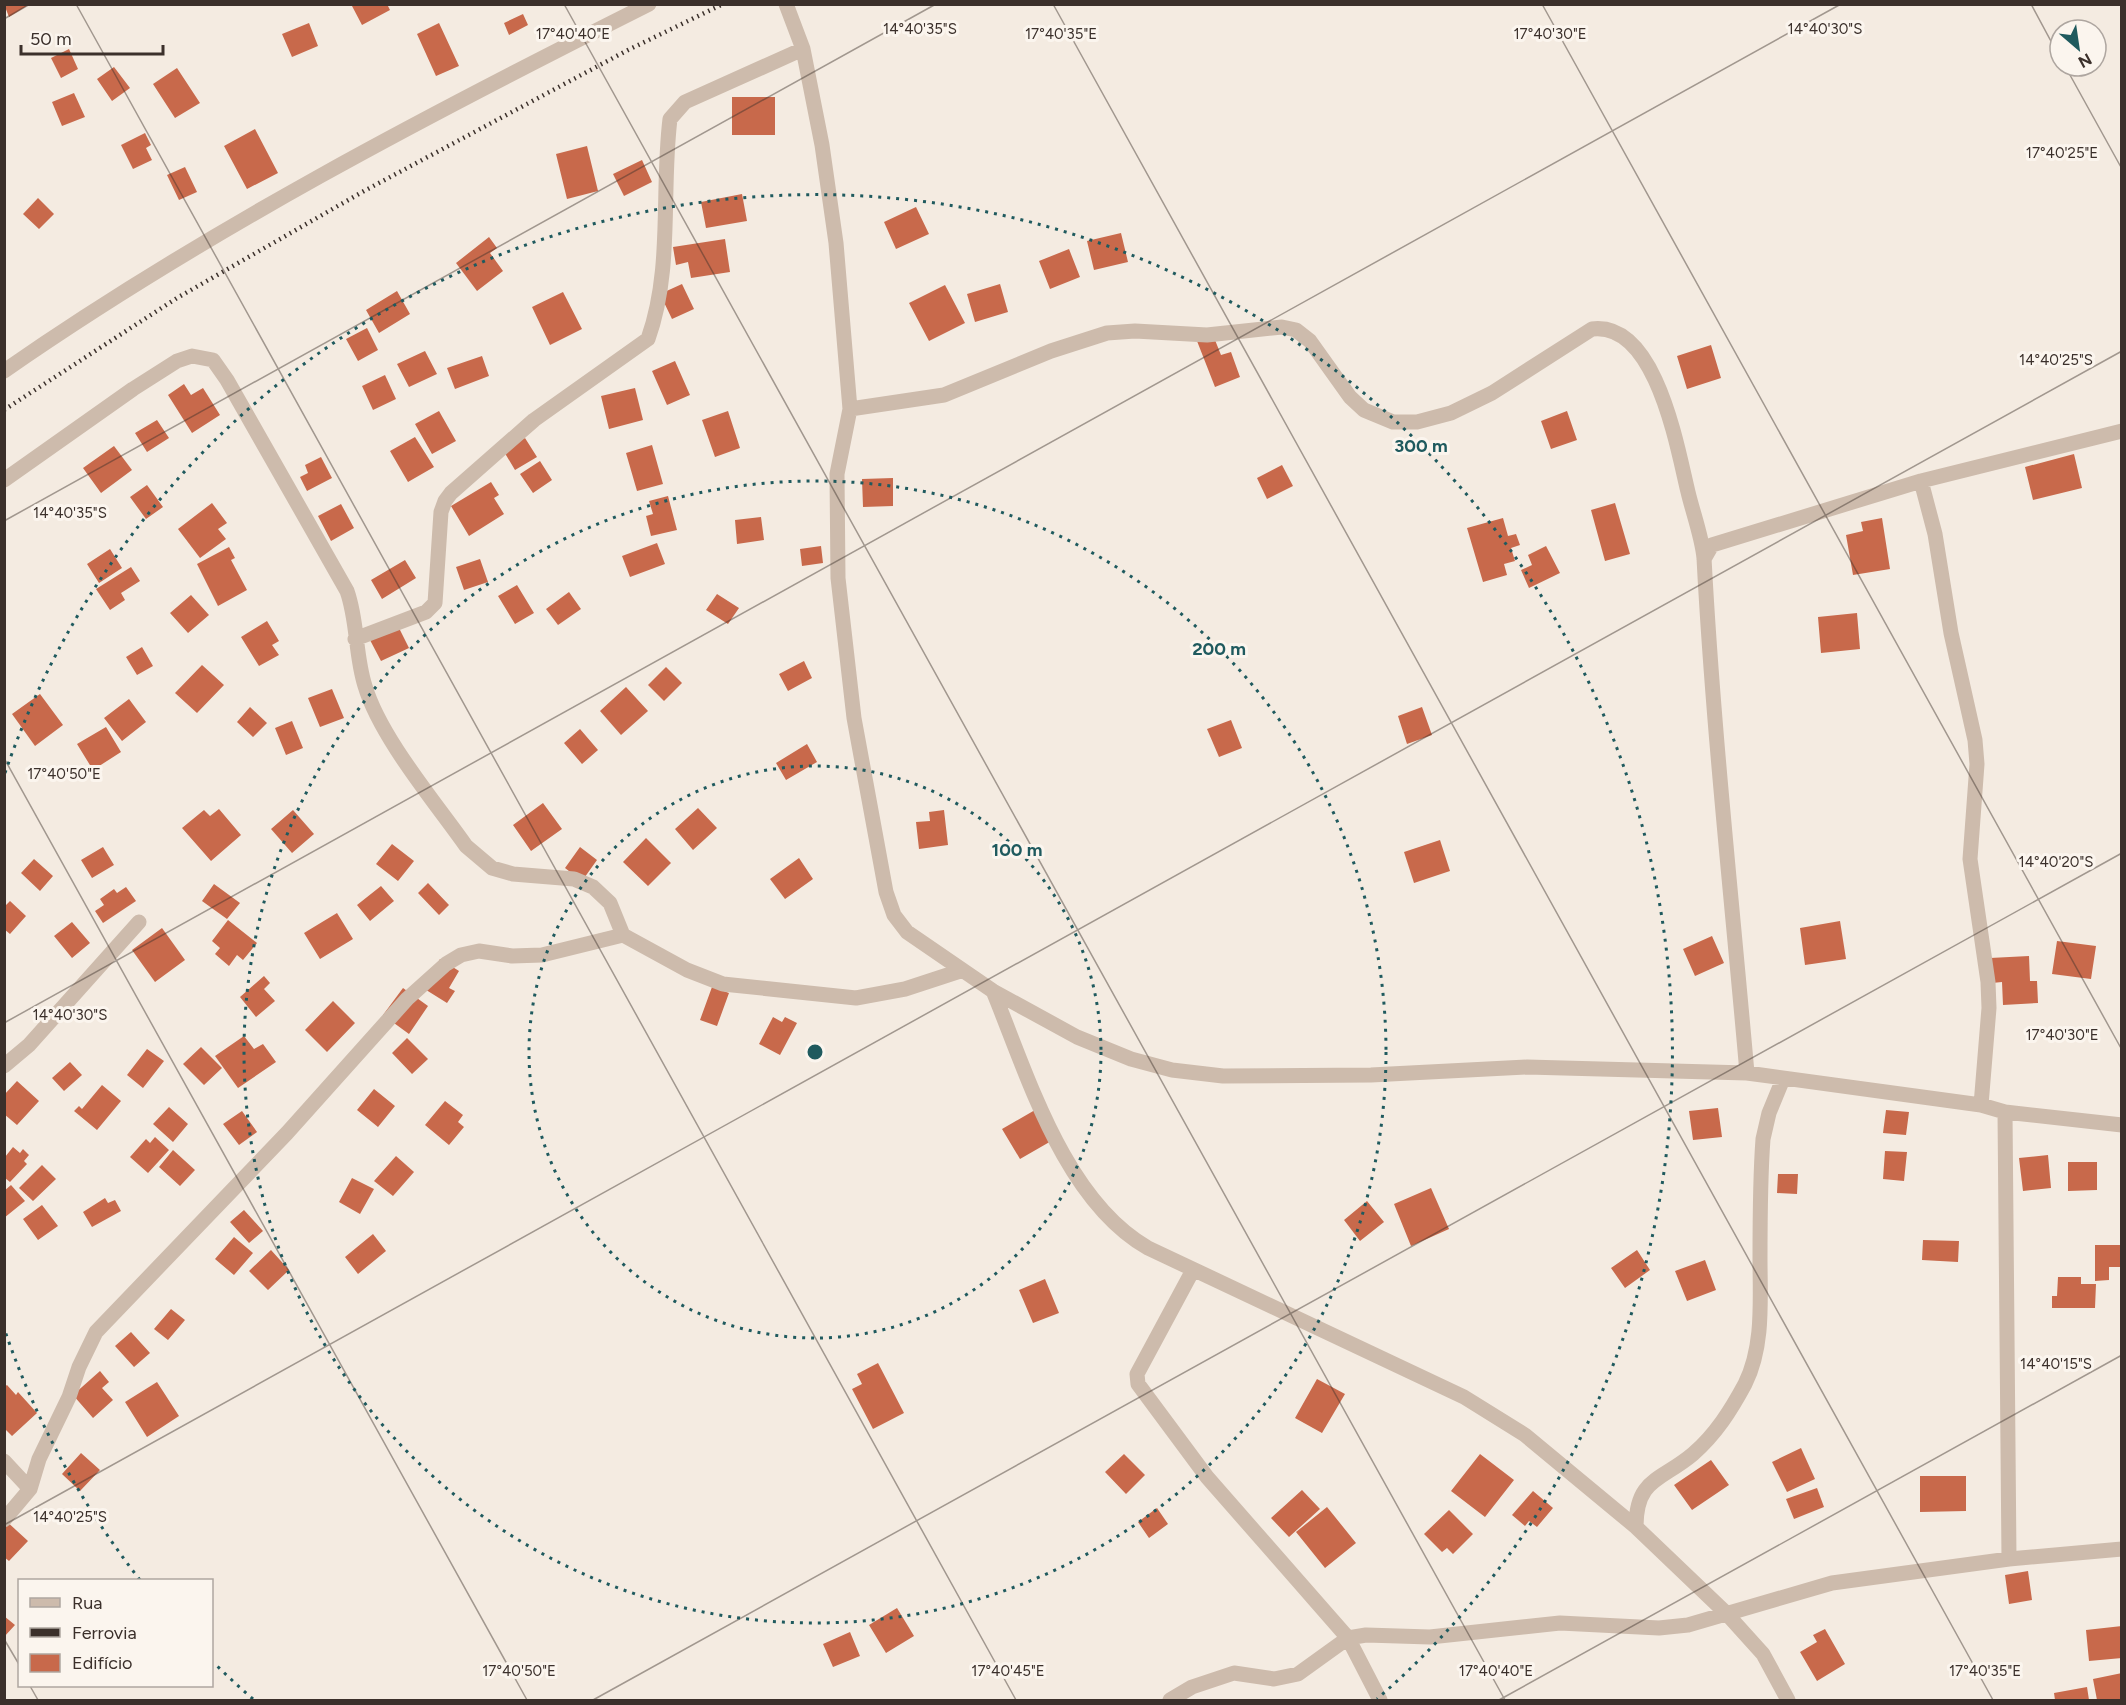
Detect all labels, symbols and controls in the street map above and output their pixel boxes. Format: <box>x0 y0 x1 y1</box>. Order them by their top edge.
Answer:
scale bar <box>21 18 164 56</box>
north arrow <box>2048 18 2108 78</box>
text: 14°40'35"S <box>883 20 957 38</box>
text: 14°40'30"S <box>1788 20 1862 38</box>
text: 17°40'40"E <box>536 25 610 43</box>
text: 17°40'35"E <box>1025 25 1097 43</box>
text: 17°40'30"E <box>1513 25 1587 43</box>
text: 50 m <box>30 28 72 50</box>
text: N <box>2075 49 2095 72</box>
text: 17°40'25"E <box>2026 144 2098 162</box>
text: 14°40'25"S <box>2019 351 2093 369</box>
text: 300 m <box>1394 435 1448 457</box>
text: 14°40'35"S <box>33 504 107 522</box>
text: 200 m <box>1192 638 1246 660</box>
text: 17°40'50"E <box>27 765 101 783</box>
text: 100 m <box>992 839 1042 861</box>
text: 14°40'20"S <box>2019 853 2094 871</box>
text: 14°40'30"S <box>33 1006 107 1024</box>
text: 17°40'30"E <box>2025 1026 2099 1044</box>
centre of rings <box>805 1042 825 1062</box>
text: 14°40'15"S <box>2020 1355 2092 1373</box>
text: 14°40'25"S <box>33 1508 107 1526</box>
legend <box>18 1579 213 1687</box>
text: Rua <box>72 1592 103 1614</box>
text: Ferrovia <box>72 1622 137 1644</box>
text: Edifício <box>72 1652 133 1674</box>
text: 17°40'50"E <box>482 1662 556 1680</box>
text: 17°40'45"E <box>971 1662 1045 1680</box>
text: 17°40'40"E <box>1459 1662 1533 1680</box>
text: 17°40'35"E <box>1949 1662 2021 1680</box>

